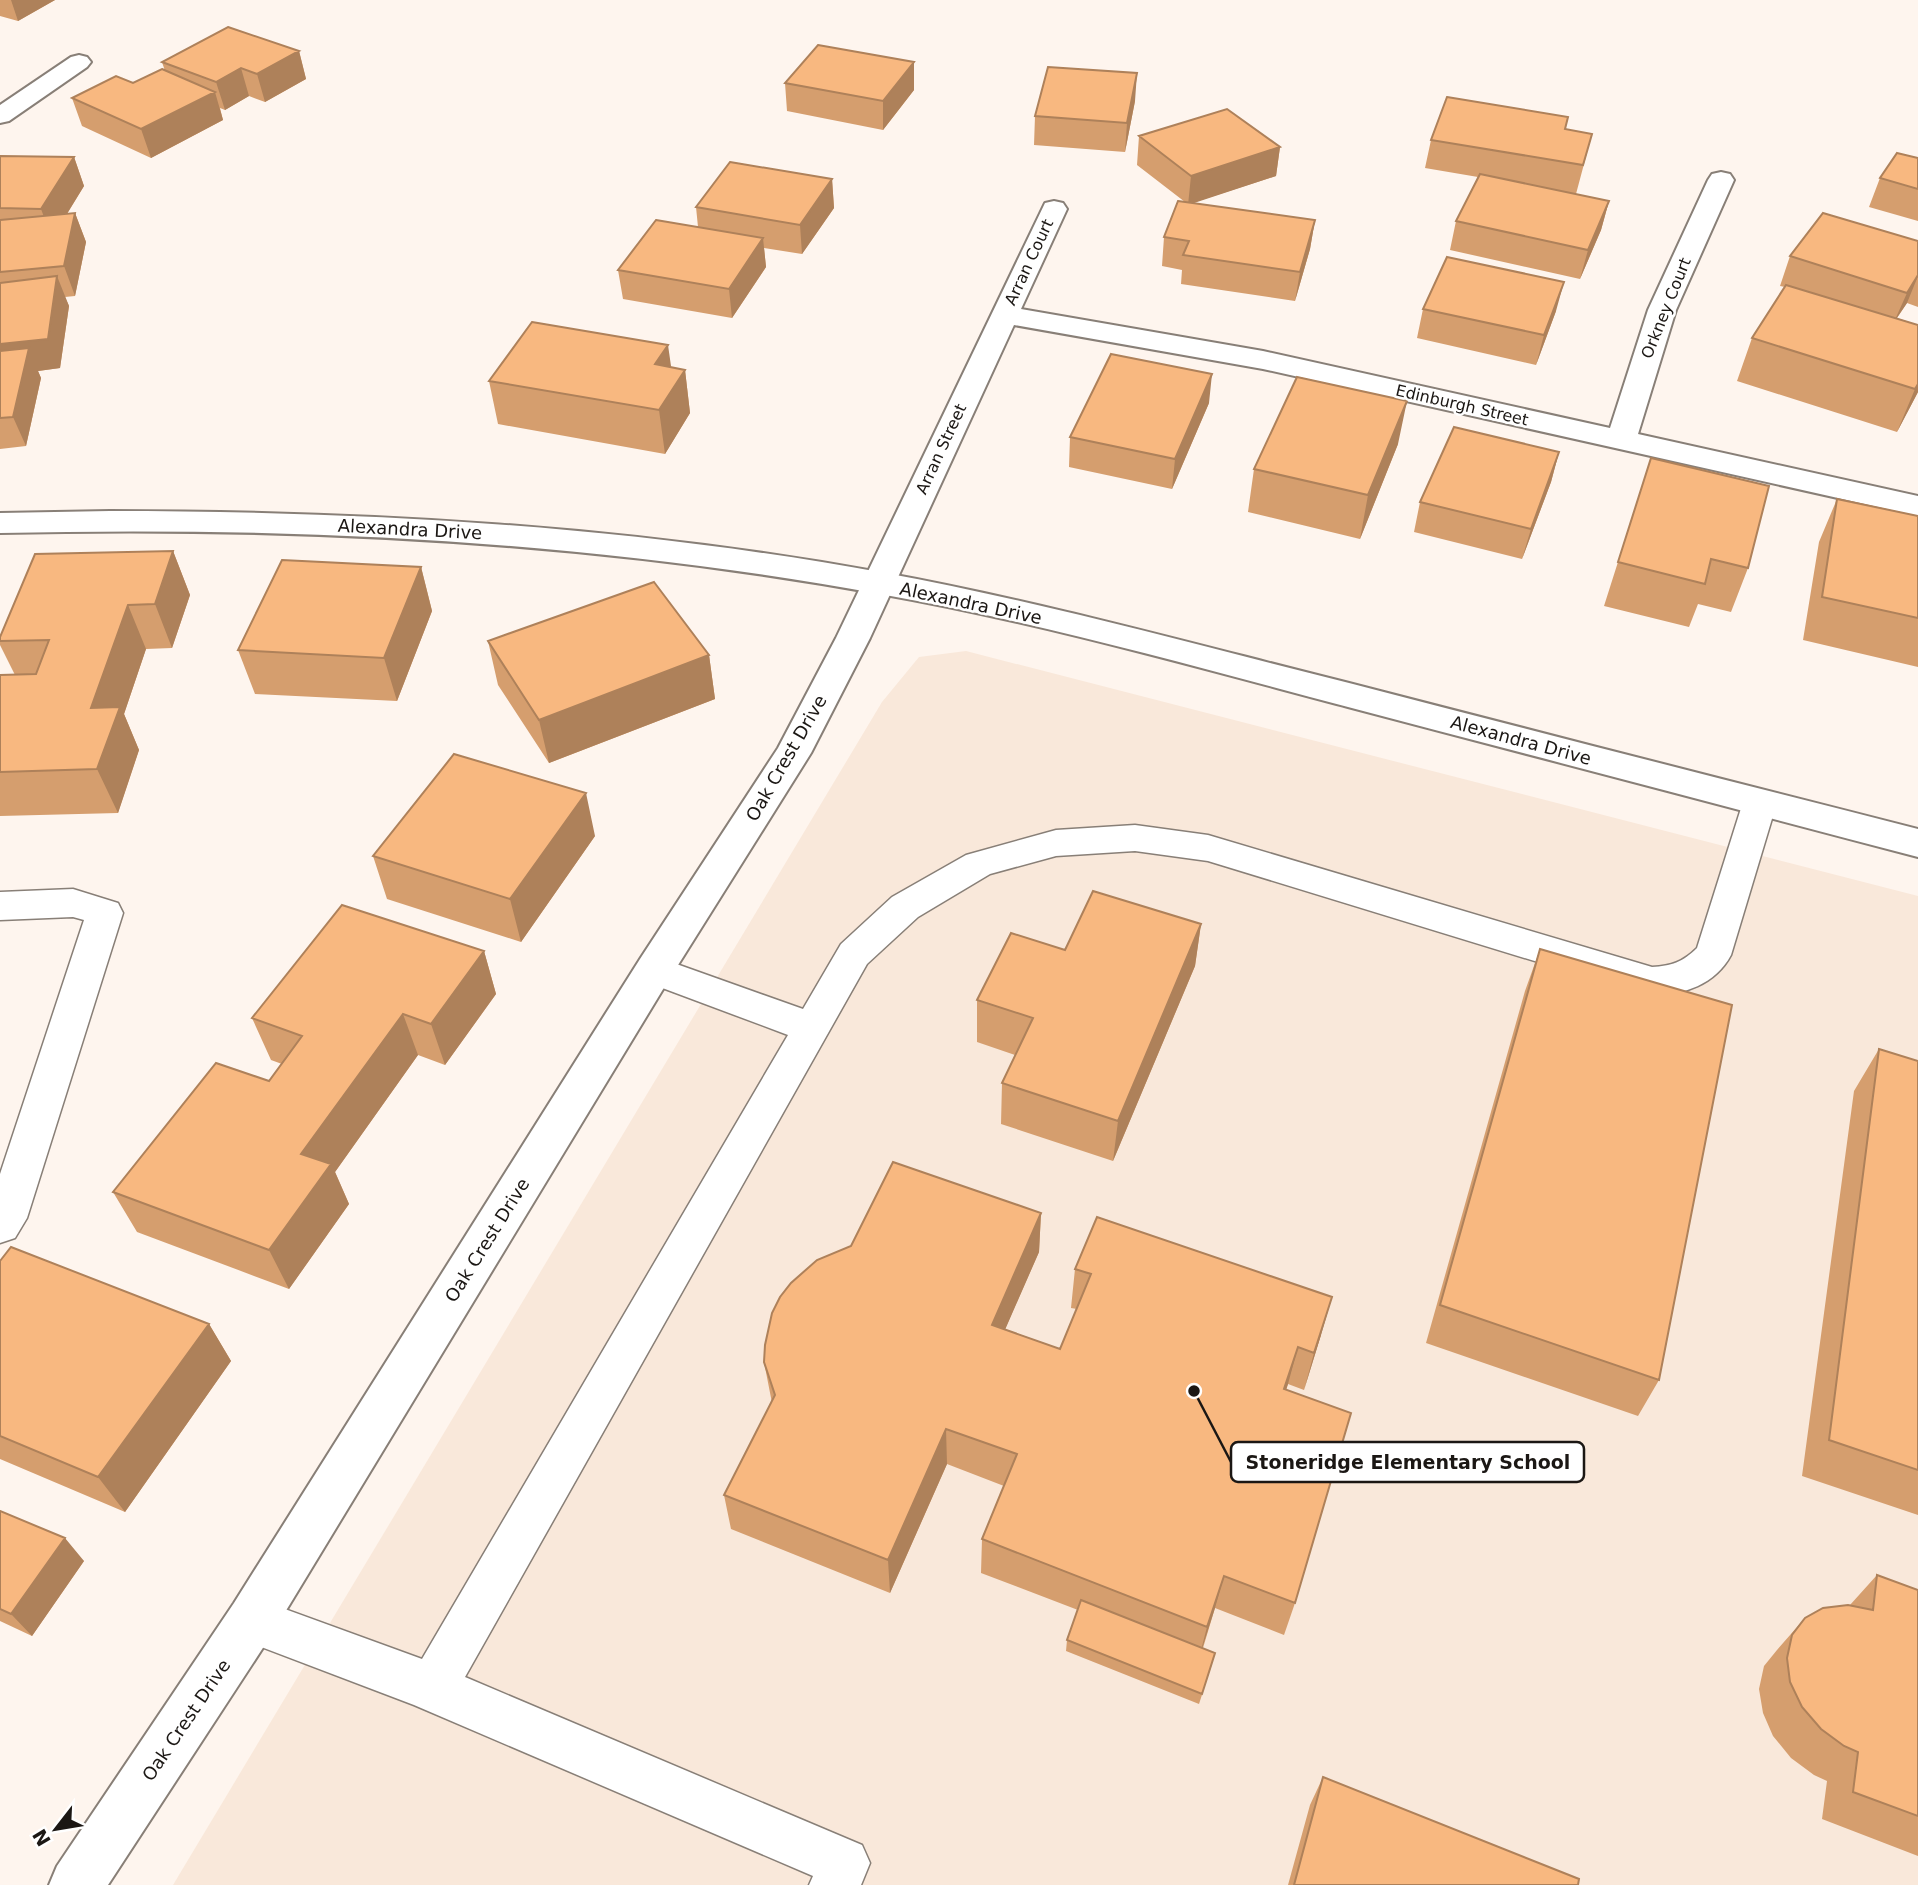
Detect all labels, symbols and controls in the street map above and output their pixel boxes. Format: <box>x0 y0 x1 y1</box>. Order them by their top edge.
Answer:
street label: Arran Court <box>1001 216 1057 308</box>
street label: Orkney Court <box>1637 255 1695 361</box>
street label: Edinburgh Street <box>1394 381 1530 429</box>
street label: Arran Street <box>912 401 970 497</box>
street label: Alexandra Drive <box>337 515 483 543</box>
street label: Alexandra Drive <box>898 578 1044 628</box>
street label: Oak Crest Drive <box>741 691 831 825</box>
street label: Alexandra Drive <box>1448 711 1594 769</box>
street label: Oak Crest Drive <box>440 1174 534 1306</box>
callout: Stoneridge Elementary School <box>1231 1442 1584 1482</box>
text: Stoneridge Elementary School <box>1246 1451 1570 1473</box>
street label: Oak Crest Drive <box>138 1655 234 1785</box>
north arrow <box>21 1794 91 1864</box>
text: N <box>28 1825 55 1850</box>

